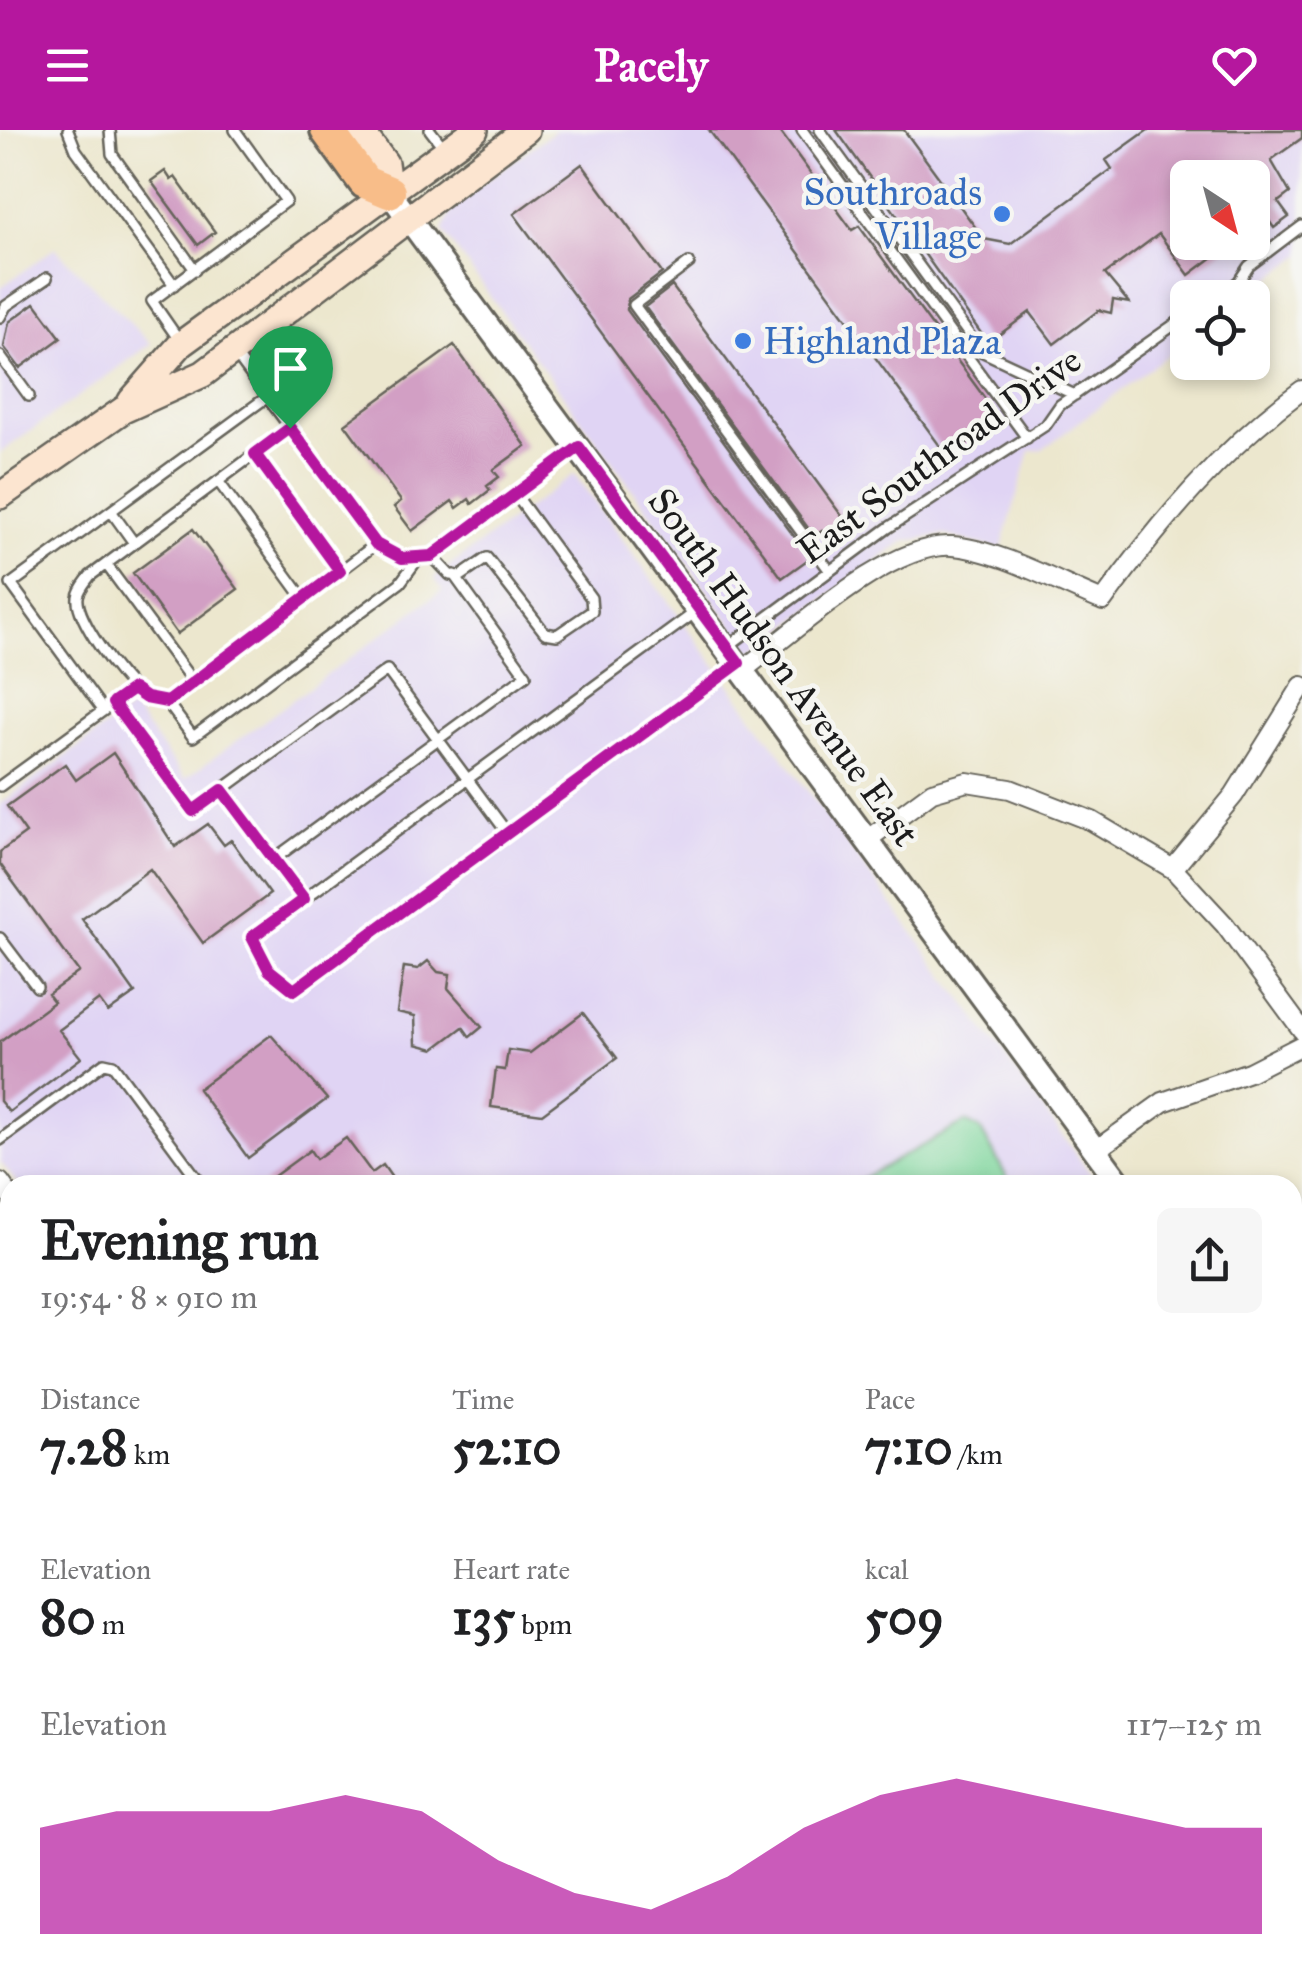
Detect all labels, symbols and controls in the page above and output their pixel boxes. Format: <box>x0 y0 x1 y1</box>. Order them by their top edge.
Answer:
icon: menu <box>40 38 95 93</box>
text: Pacely <box>594 38 708 93</box>
icon: heart <box>1207 38 1262 93</box>
north arrow <box>1170 160 1270 260</box>
map controls <box>1170 160 1270 380</box>
place label: Southroads Village <box>803 169 982 259</box>
marker: Southroads Village <box>991 203 1013 225</box>
button: locate <box>1170 280 1270 380</box>
place label: Highland Plaza <box>763 318 1002 364</box>
pin <box>248 326 333 429</box>
marker: Highland Plaza <box>732 330 754 352</box>
street label: East Southroad Drive <box>788 337 1090 573</box>
icon: arrive <box>263 341 318 396</box>
street label: South Hudson Avenue East <box>639 479 929 855</box>
text: Evening run <box>40 1207 319 1274</box>
button: share <box>1157 1208 1262 1313</box>
text: 19:54 · 8 × 910 m <box>40 1278 258 1317</box>
text: Distance <box>40 1382 140 1417</box>
text: Time <box>452 1382 514 1417</box>
text: Pace <box>865 1382 915 1417</box>
text: 7.28 <box>40 1417 128 1478</box>
text: 52:10 <box>452 1417 561 1478</box>
text: 7:10 <box>865 1417 953 1478</box>
text: km <box>128 1437 170 1472</box>
text: /km <box>953 1437 1003 1472</box>
text: Elevation <box>40 1552 151 1587</box>
text: Heart rate <box>452 1552 570 1587</box>
text: kcal <box>865 1552 909 1587</box>
text: 80 <box>40 1587 96 1648</box>
text: 135 <box>452 1587 515 1648</box>
text: 509 <box>865 1587 944 1648</box>
text: m <box>96 1607 125 1642</box>
text: bpm <box>515 1607 572 1642</box>
text: Elevation <box>40 1705 167 1744</box>
text: 117–125 m <box>1126 1705 1262 1744</box>

